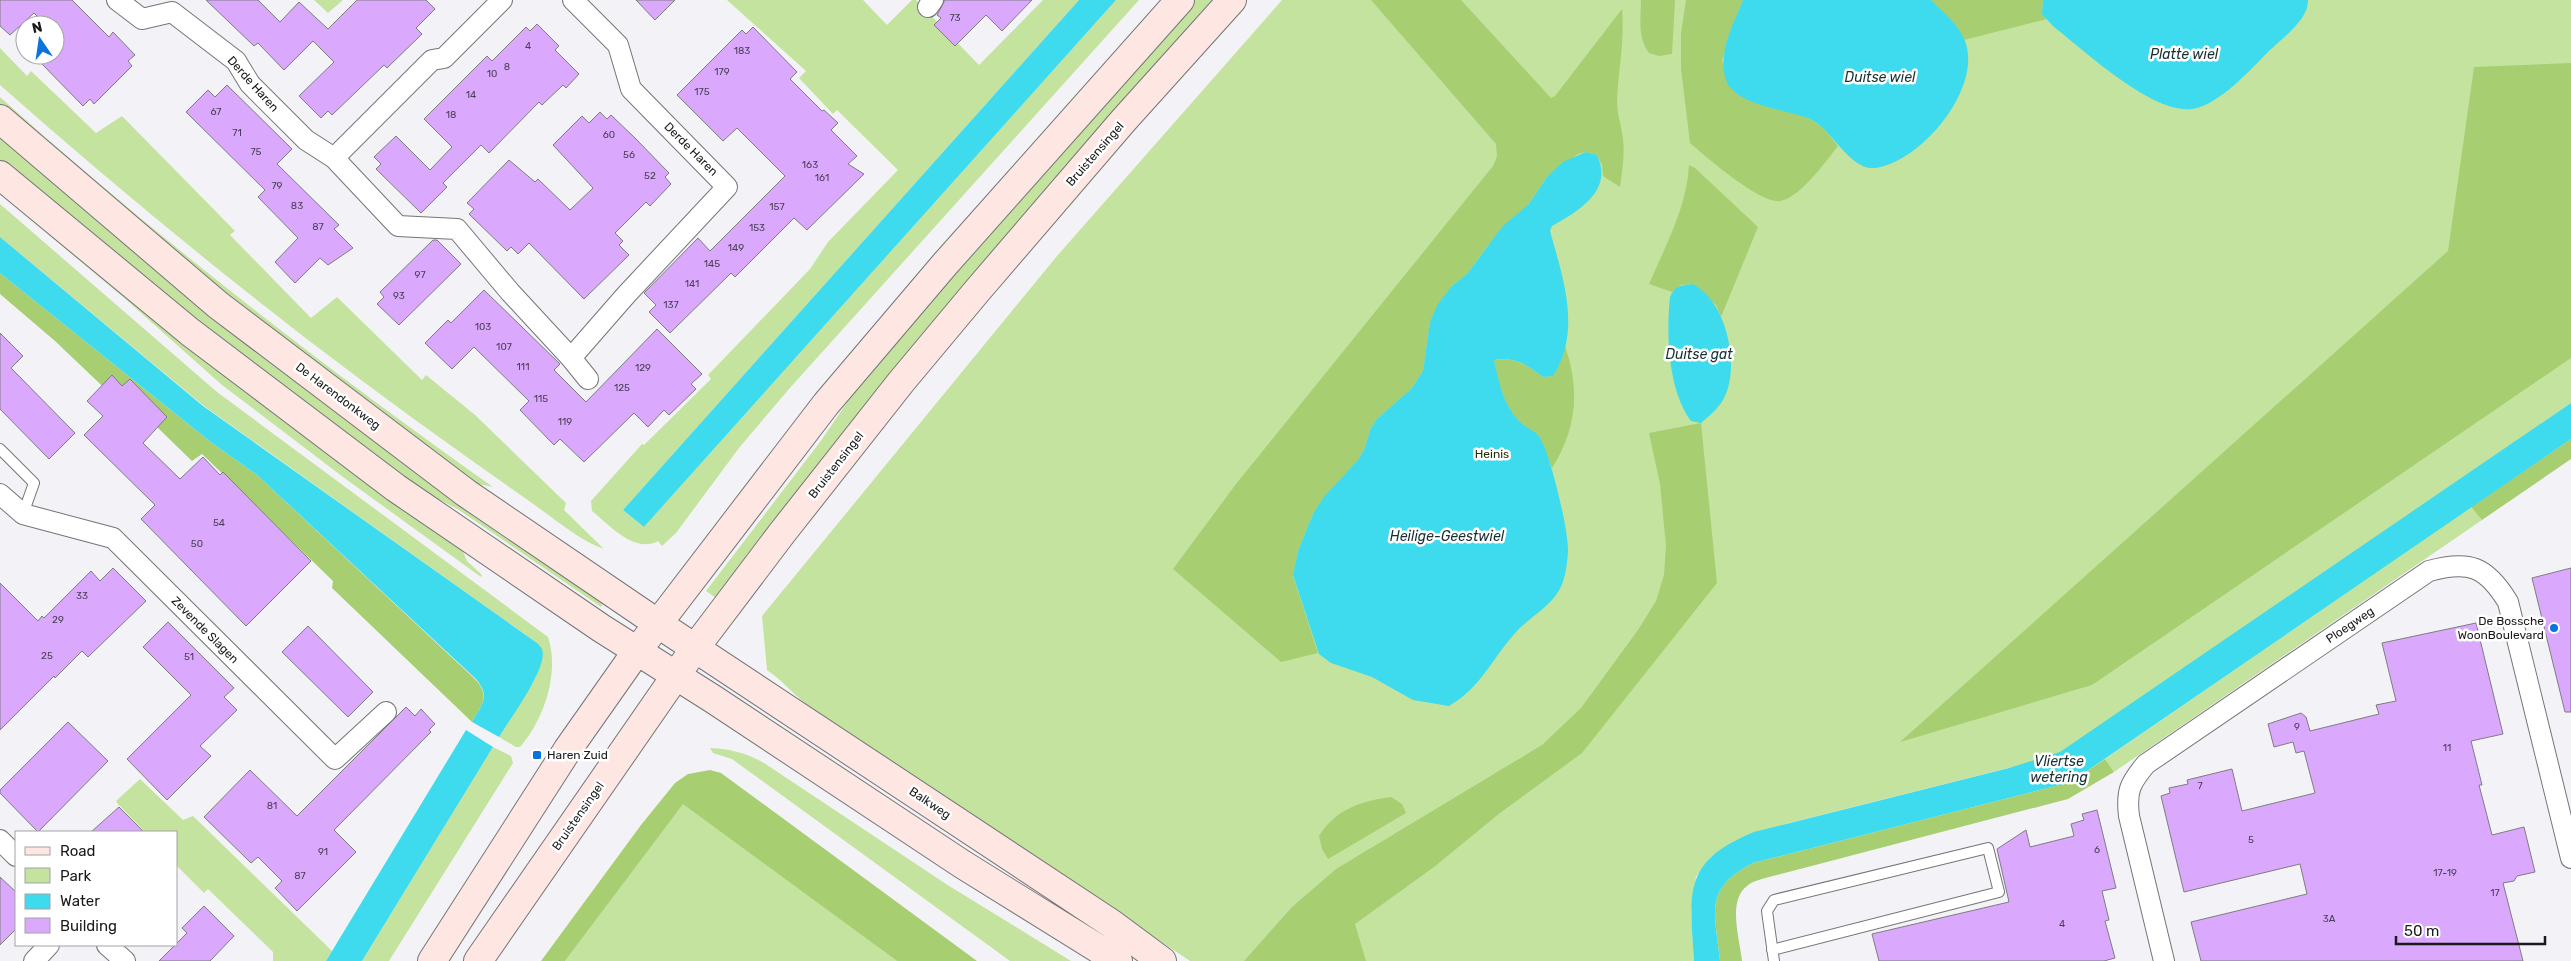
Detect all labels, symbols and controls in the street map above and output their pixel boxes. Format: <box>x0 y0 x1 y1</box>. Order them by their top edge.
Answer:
house number: 73 <box>949 12 961 24</box>
north arrow <box>15 15 65 65</box>
text: N <box>30 18 44 37</box>
house number: 4 <box>525 40 531 52</box>
house number: 183 <box>734 45 750 57</box>
water label: Platte wiel <box>2150 46 2219 63</box>
street label: Derde Haren <box>224 53 282 115</box>
house number: 8 <box>504 61 510 73</box>
house number: 179 <box>714 66 730 78</box>
house number: 10 <box>487 68 497 80</box>
water label: Duitse wiel <box>1845 69 1916 86</box>
house number: 175 <box>694 86 710 98</box>
house number: 14 <box>466 89 476 101</box>
house number: 67 <box>211 106 221 118</box>
house number: 18 <box>446 109 456 121</box>
street label: Derde Haren <box>661 119 721 179</box>
street label: Bruistensingel <box>1063 119 1127 189</box>
house number: 71 <box>232 127 242 139</box>
house number: 60 <box>603 129 615 141</box>
house number: 75 <box>250 146 262 158</box>
house number: 56 <box>623 149 635 161</box>
house number: 163 <box>802 159 818 171</box>
house number: 52 <box>644 170 656 182</box>
house number: 161 <box>815 172 829 184</box>
house number: 79 <box>271 180 283 192</box>
house number: 83 <box>291 200 303 212</box>
house number: 157 <box>769 201 785 213</box>
house number: 87 <box>312 221 324 233</box>
house number: 153 <box>749 222 765 234</box>
house number: 149 <box>728 242 744 254</box>
house number: 145 <box>704 258 720 270</box>
house number: 97 <box>414 269 426 281</box>
house number: 141 <box>685 278 699 290</box>
house number: 93 <box>393 290 405 302</box>
house number: 137 <box>663 299 679 311</box>
house number: 103 <box>475 321 491 333</box>
house number: 107 <box>496 341 512 353</box>
water label: Duitse gat <box>1665 346 1733 363</box>
street label: De Harendonkweg <box>293 360 383 432</box>
house number: 111 <box>517 361 529 373</box>
house number: 129 <box>635 362 651 374</box>
house number: 125 <box>614 382 630 394</box>
house number: 115 <box>534 393 548 405</box>
house number: 119 <box>558 416 572 428</box>
street label: Bruistensingel <box>806 429 866 501</box>
park label: Heinis <box>1475 447 1509 461</box>
house number: 54 <box>213 517 225 529</box>
water label: Heilige-Geestwiel <box>1390 528 1505 545</box>
house number: 50 <box>191 538 203 550</box>
house number: 33 <box>76 590 88 602</box>
street label: Zevende Slagen <box>169 594 241 666</box>
street label: Ploegweg <box>2323 604 2377 646</box>
house number: 29 <box>52 614 64 626</box>
place label: De Bossche WoonBoulevard <box>2457 614 2544 642</box>
marker: De Bossche WoonBoulevard <box>2548 622 2560 634</box>
house number: 25 <box>41 650 53 662</box>
house number: 51 <box>184 651 194 663</box>
house number: 9 <box>2294 721 2300 733</box>
house number: 11 <box>2443 742 2451 754</box>
place label: Haren Zuid <box>547 748 608 762</box>
marker: Haren Zuid <box>531 749 543 761</box>
water label: Vliertse wetering <box>2030 753 2088 786</box>
street label: Bruistensingel <box>549 779 607 853</box>
house number: 7 <box>2197 780 2203 792</box>
street label: Balkweg <box>907 784 953 822</box>
house number: 81 <box>267 800 277 812</box>
legend <box>15 831 178 946</box>
house number: 5 <box>2248 834 2254 846</box>
text: Road <box>60 842 96 860</box>
house number: 6 <box>2094 844 2100 856</box>
house number: 91 <box>318 846 328 858</box>
text: Park <box>60 867 91 885</box>
house number: 17-19 <box>2433 867 2457 879</box>
house number: 87 <box>294 870 306 882</box>
house number: 17 <box>2490 887 2500 899</box>
text: Water <box>60 892 100 910</box>
house number: 3A <box>2323 913 2336 925</box>
scale bar <box>2396 914 2545 946</box>
text: Building <box>60 917 117 935</box>
house number: 4 <box>2059 918 2065 930</box>
text: 50 m <box>2404 922 2439 940</box>

